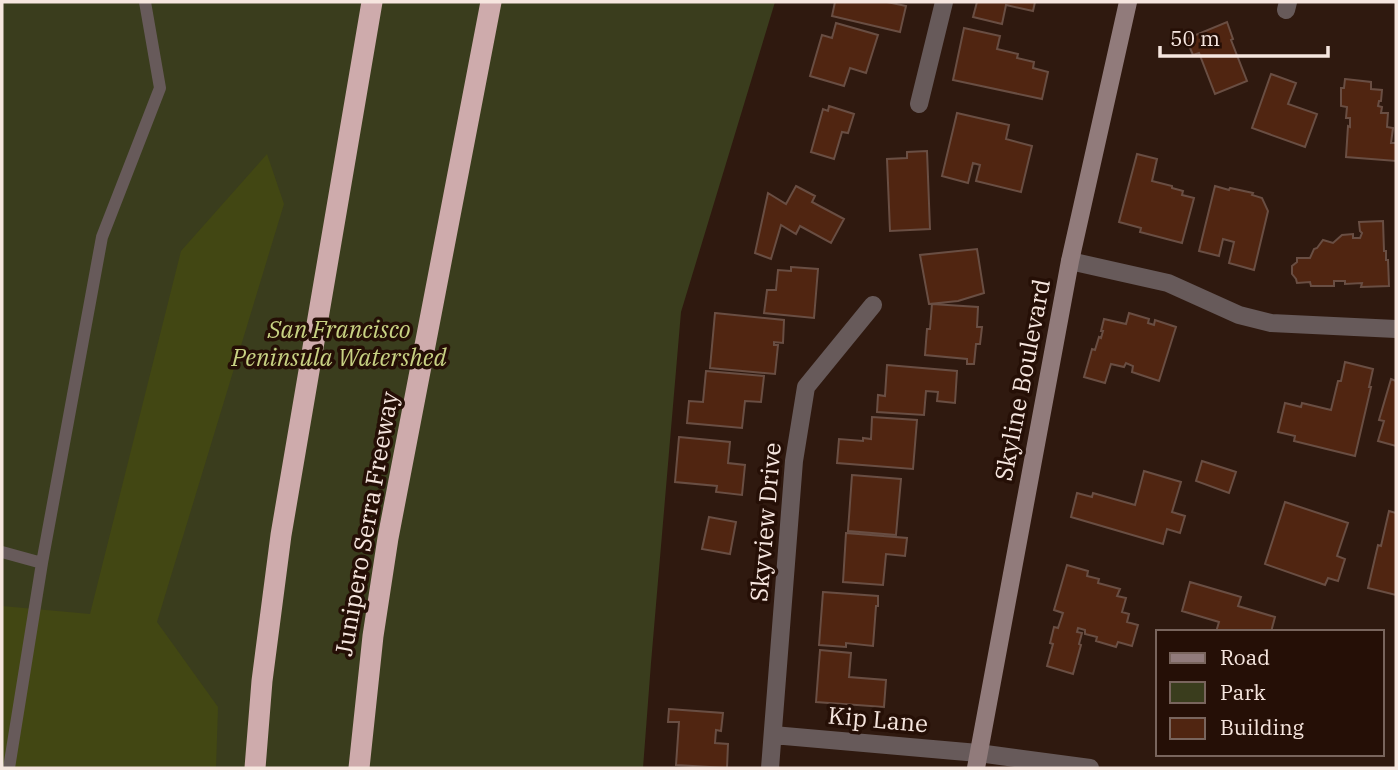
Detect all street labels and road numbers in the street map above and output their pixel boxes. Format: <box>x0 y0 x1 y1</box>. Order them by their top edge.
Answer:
street label: Skyline Boulevard <box>987 276 1057 483</box>
street label: Junipero Serra Freeway <box>327 389 405 659</box>
street label: Skyview Drive <box>742 441 788 603</box>
street label: Kip Lane <box>827 699 929 739</box>

